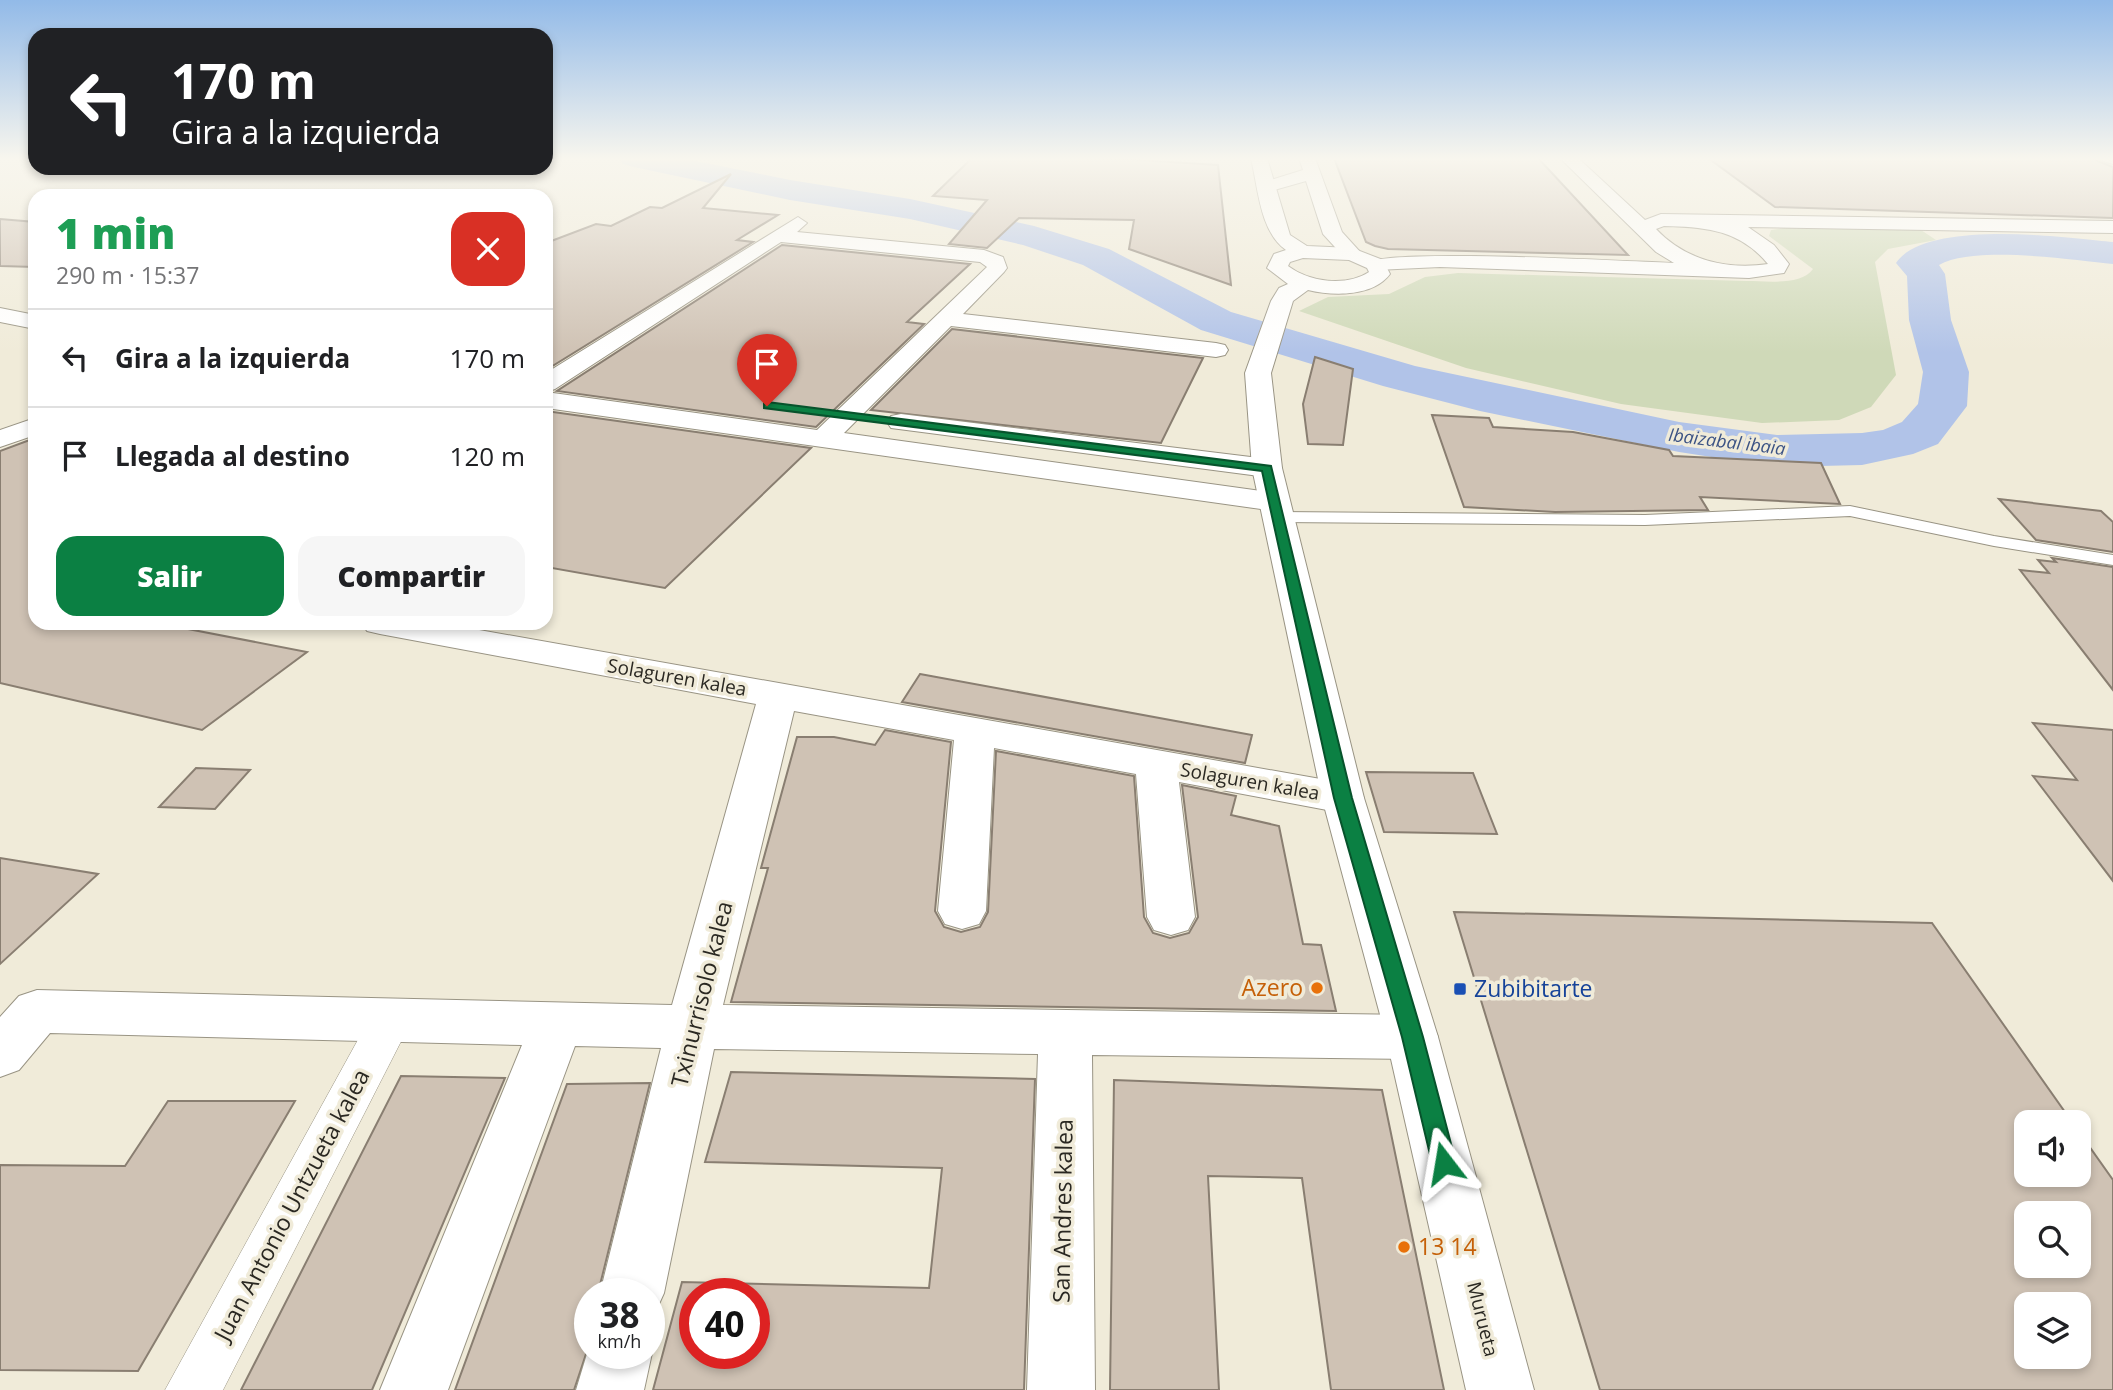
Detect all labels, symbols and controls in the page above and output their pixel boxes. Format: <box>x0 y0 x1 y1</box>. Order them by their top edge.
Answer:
text: 170 m <box>171 47 316 113</box>
icon: left <box>56 56 147 147</box>
text: Gira a la izquierda <box>171 110 441 153</box>
text: 1 min <box>56 204 175 261</box>
button: close <box>451 212 525 286</box>
text: 290 m · 15:37 <box>56 259 199 291</box>
pin <box>737 334 797 406</box>
icon: left <box>56 339 94 377</box>
text: Gira a la izquierda <box>115 340 350 376</box>
text: 170 m <box>450 340 525 376</box>
icon: arrive <box>748 345 786 383</box>
water label: Ibaizabal ibaia <box>1667 422 1787 460</box>
icon: arrive <box>56 437 94 475</box>
text: Llegada al destino <box>115 438 350 474</box>
text: 120 m <box>450 438 525 474</box>
button: Salir <box>56 536 284 616</box>
button: Compartir <box>298 536 525 616</box>
street label: Solaguren kalea <box>605 652 749 702</box>
street label: Solaguren kalea <box>1178 756 1322 806</box>
street label: Txinurrisolo kalea <box>663 898 740 1090</box>
place label: Azero <box>1242 971 1303 1003</box>
place label: Zubibitarte <box>1474 972 1593 1004</box>
marker: Azero <box>1309 980 1325 996</box>
marker: Zubibitarte <box>1452 981 1468 997</box>
street label: Juan Antonio Untzueta kalea <box>205 1063 377 1348</box>
map controls <box>2014 1110 2091 1369</box>
button: sound <box>2014 1110 2091 1187</box>
street label: San Andres kalea <box>1044 1119 1080 1303</box>
position arrow <box>1407 1126 1481 1200</box>
button: search <box>2014 1201 2091 1278</box>
place label: 13 14 <box>1418 1230 1477 1262</box>
marker: 13 14 <box>1396 1239 1412 1255</box>
speed limit sign: 40 <box>679 1278 770 1369</box>
street label: Murueta <box>1461 1279 1505 1359</box>
text: 38 <box>599 1291 640 1338</box>
button: layers <box>2014 1292 2091 1369</box>
text: km/h <box>598 1329 641 1353</box>

